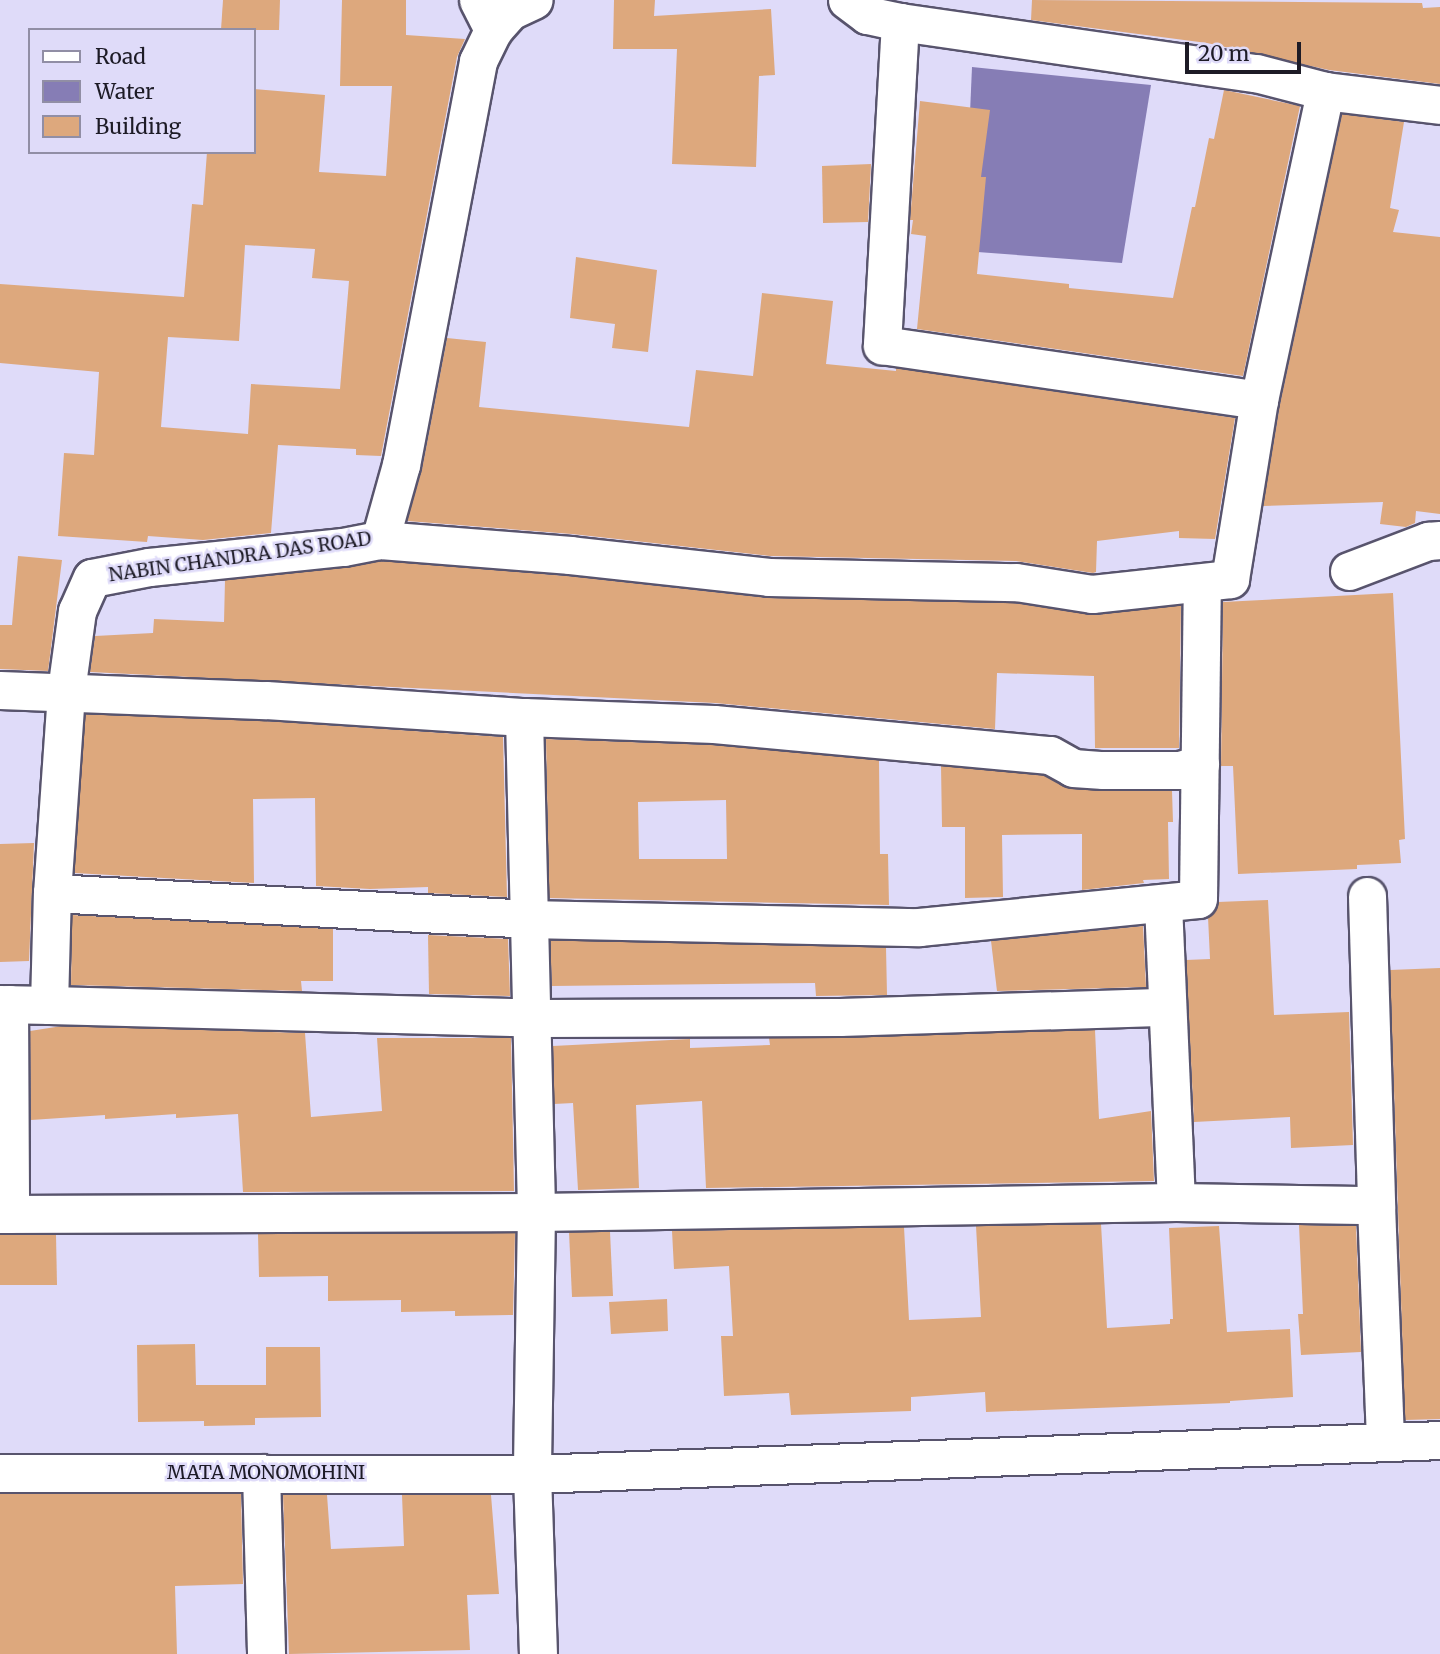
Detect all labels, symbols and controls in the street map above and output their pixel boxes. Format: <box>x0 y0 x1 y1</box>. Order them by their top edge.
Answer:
legend <box>28 28 256 154</box>
scale bar <box>1188 28 1304 72</box>
text: 20 m <box>1198 40 1249 67</box>
text: Road <box>95 43 146 70</box>
text: Water <box>95 78 154 105</box>
text: Building <box>95 113 181 140</box>
street label: NABIN CHANDRA DAS ROAD <box>107 527 373 587</box>
street label: MATA MONOMOHINI <box>167 1462 365 1484</box>

